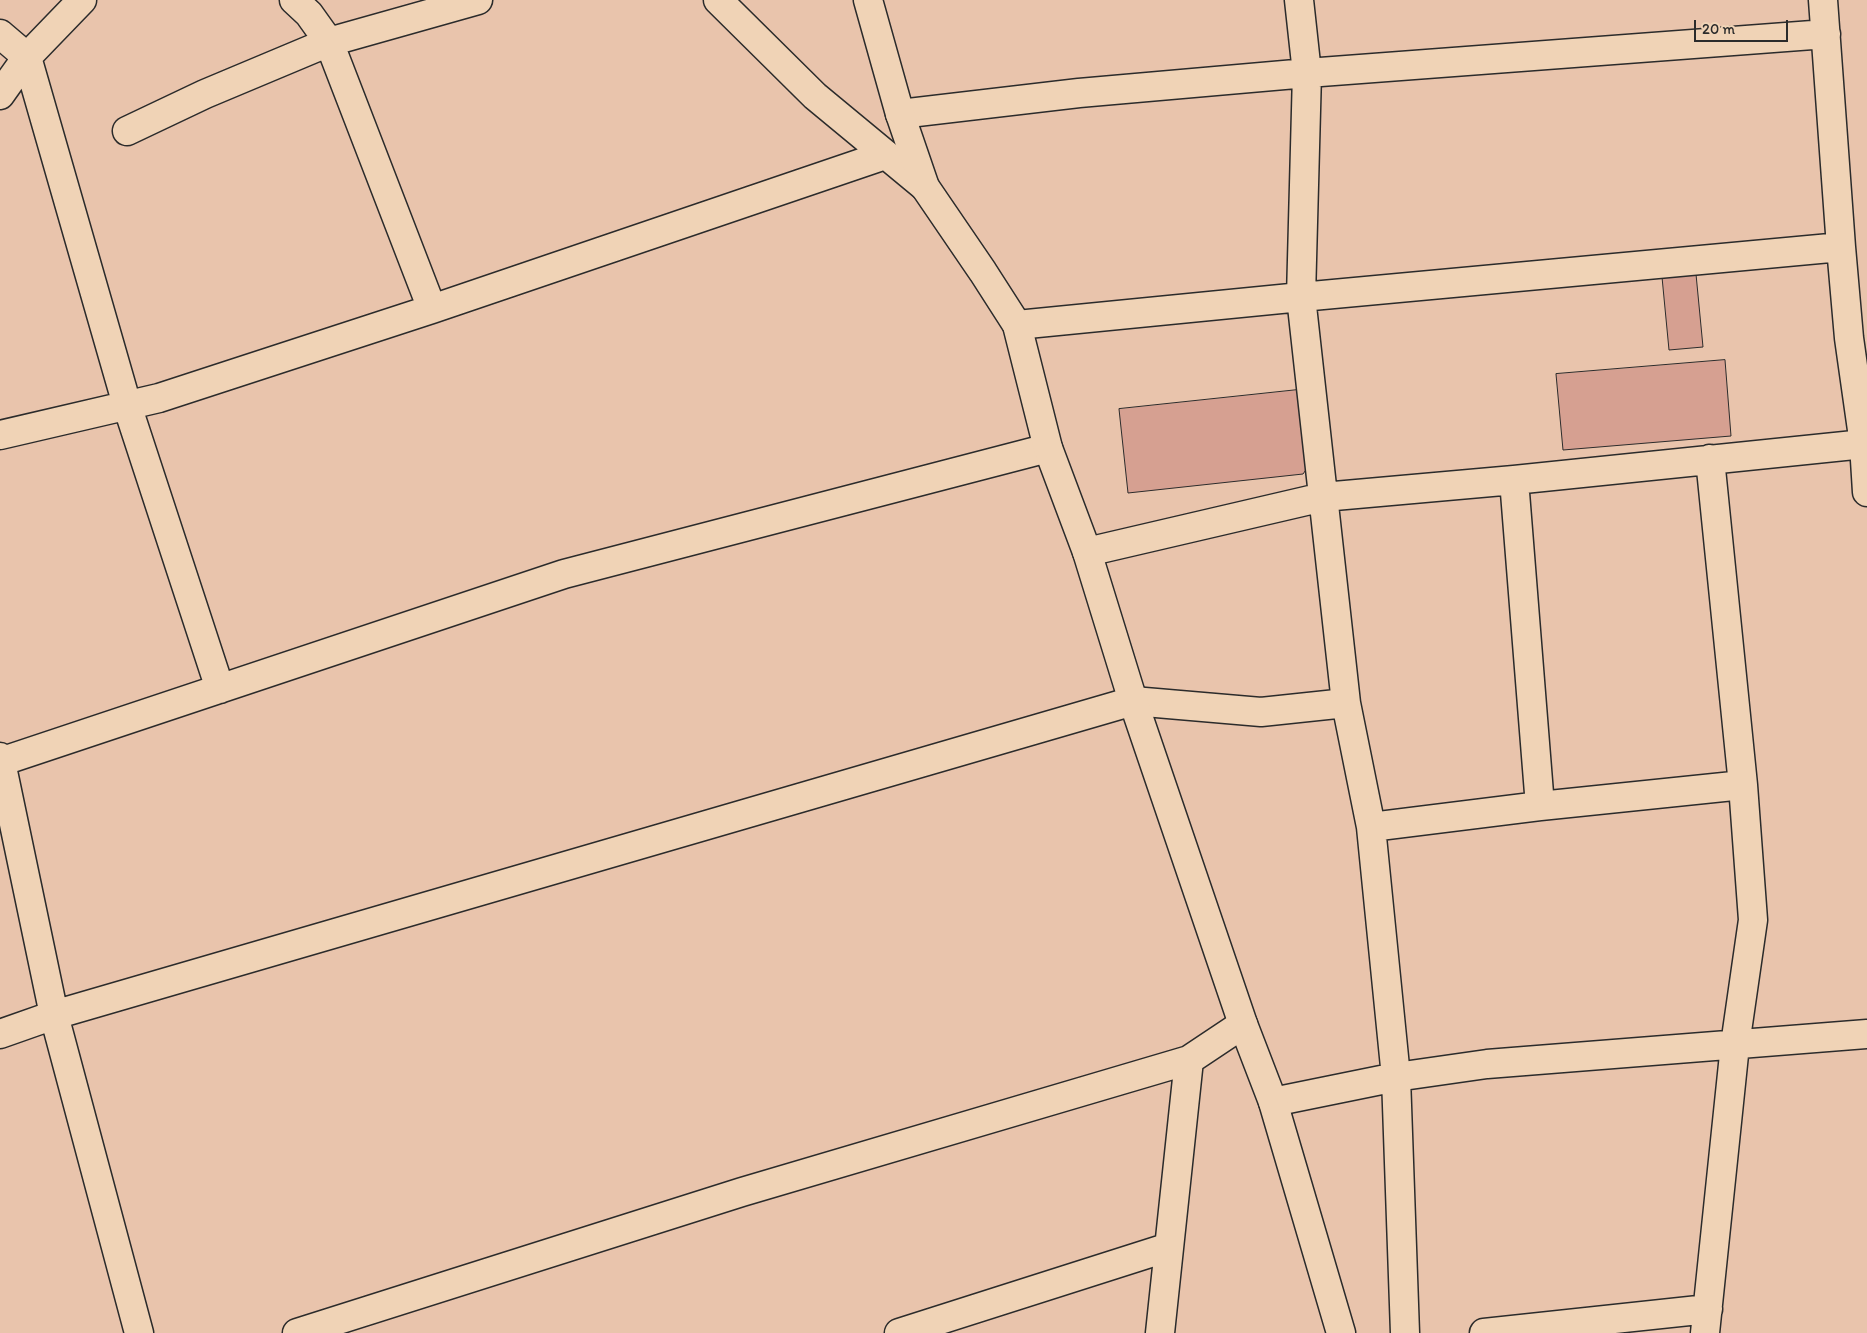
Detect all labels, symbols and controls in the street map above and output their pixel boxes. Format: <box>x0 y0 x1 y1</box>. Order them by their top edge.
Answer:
scale bar <box>1697 10 1791 42</box>
text: 20 m <box>1702 20 1735 38</box>

